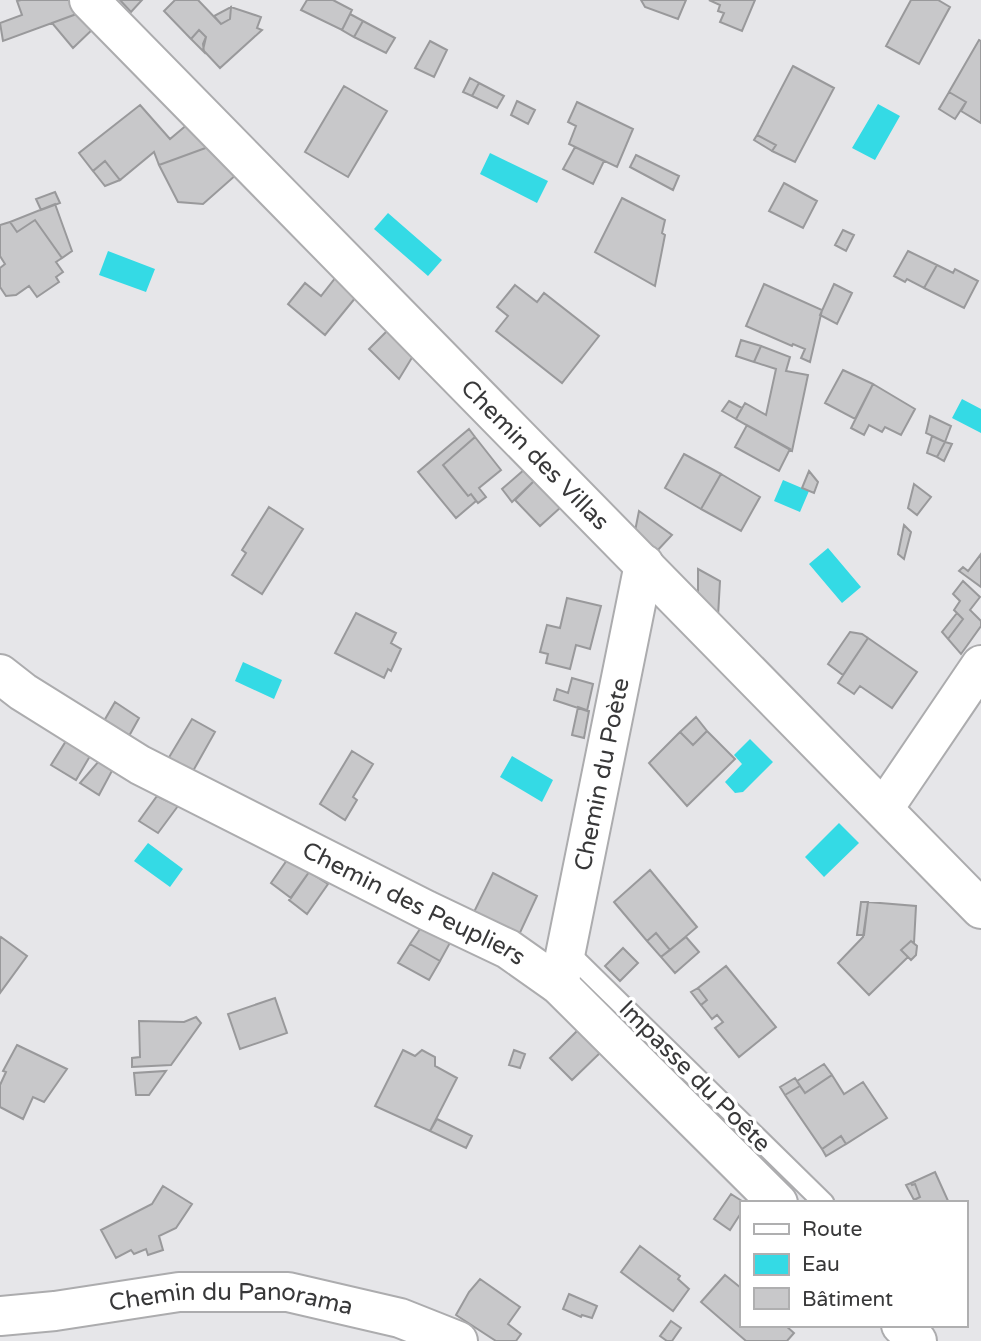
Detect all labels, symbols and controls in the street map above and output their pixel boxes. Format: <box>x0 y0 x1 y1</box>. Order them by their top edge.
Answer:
street label: Chemin des Villas <box>454 374 615 536</box>
street label: Chemin du Poète <box>568 675 636 873</box>
street label: Chemin des Peupliers <box>297 836 531 972</box>
street label: Impasse du Poête <box>613 994 777 1158</box>
legend <box>740 1201 967 1327</box>
text: Route <box>802 1217 862 1242</box>
text: Eau <box>802 1252 840 1277</box>
street label: Chemin du Panorama <box>107 1277 356 1322</box>
text: Bâtiment <box>802 1287 893 1312</box>

